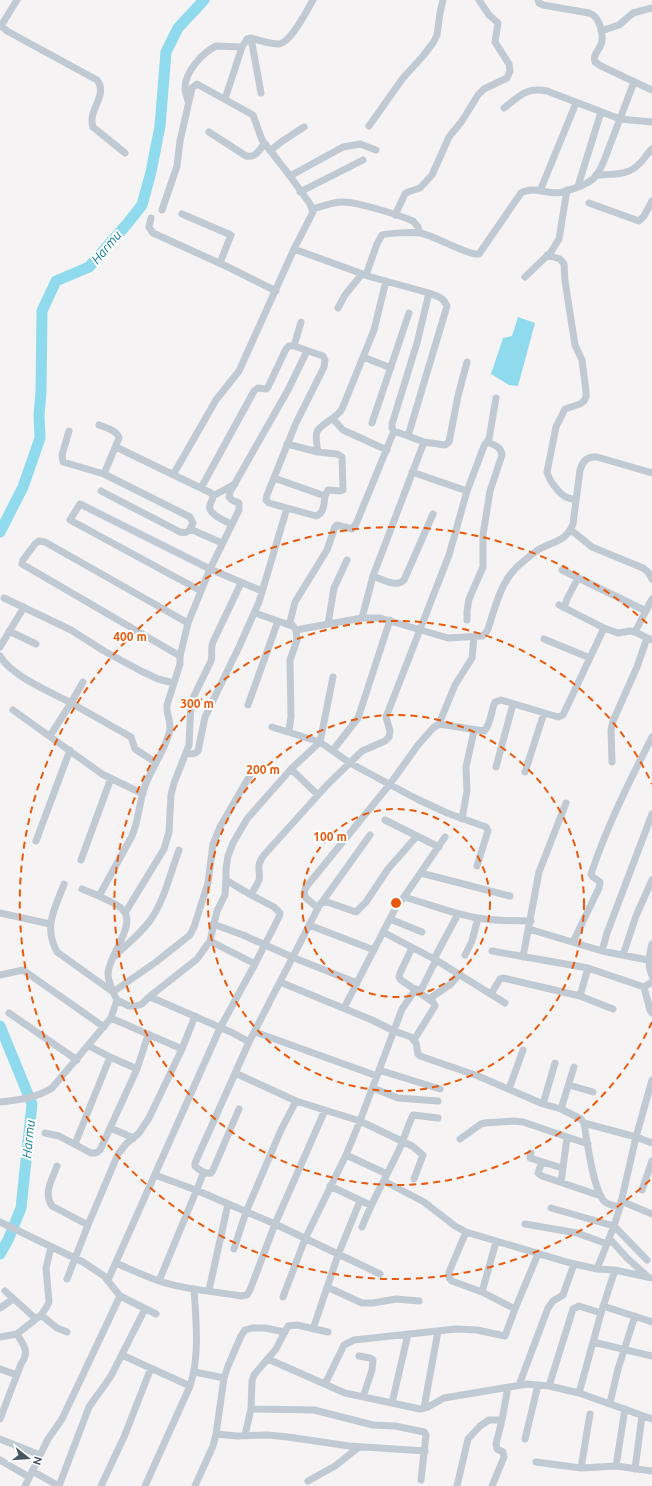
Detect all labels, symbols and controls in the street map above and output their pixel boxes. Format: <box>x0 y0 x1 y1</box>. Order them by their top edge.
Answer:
water label: Harmu <box>88 228 124 266</box>
text: 400 m <box>113 630 147 643</box>
text: 300 m <box>180 697 214 710</box>
text: 200 m <box>246 763 280 776</box>
text: 100 m <box>313 830 347 843</box>
centre of rings <box>389 896 403 910</box>
water label: Harmu <box>19 1119 37 1159</box>
north arrow <box>8 1438 48 1478</box>
text: N <box>31 1455 45 1467</box>

